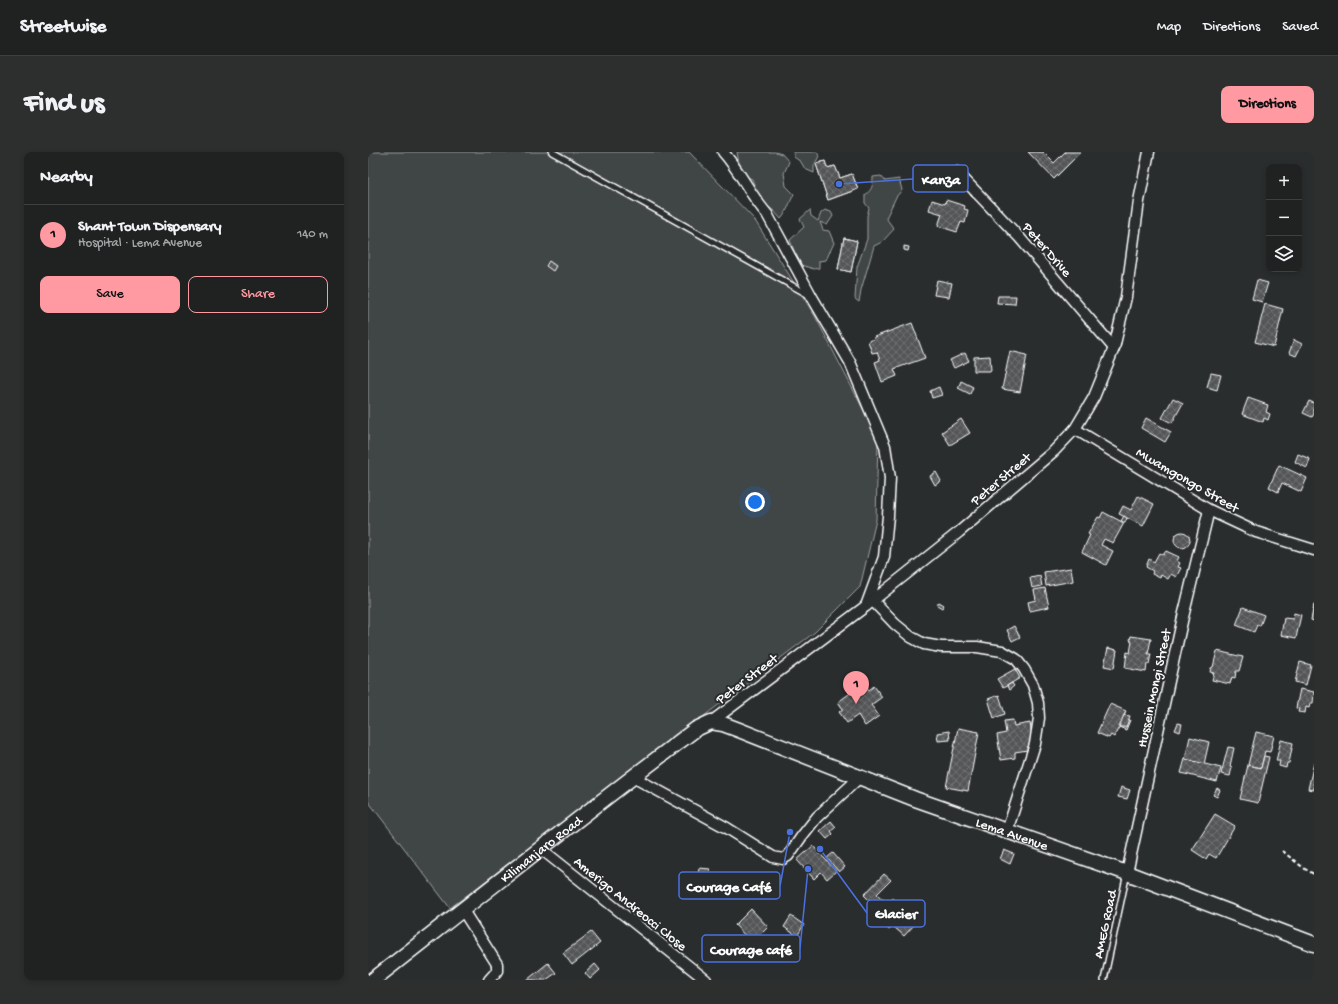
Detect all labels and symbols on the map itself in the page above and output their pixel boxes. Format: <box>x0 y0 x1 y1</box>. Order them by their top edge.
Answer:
callout: Kanza <box>913 165 968 192</box>
text: Kanza <box>921 172 961 190</box>
street label: Peter Drive <box>1017 219 1075 282</box>
street label: Mwamgongo Street <box>1132 445 1242 518</box>
street label: Peter Street <box>967 449 1036 511</box>
your location <box>745 492 765 512</box>
street label: Hussein Mongi Street <box>1135 627 1177 749</box>
street label: Peter Street <box>712 650 783 710</box>
pin: 1 <box>843 671 869 704</box>
street label: Kilimanjaro Road <box>498 812 588 888</box>
street label: Lema Avenue <box>973 815 1051 856</box>
street label: Amerigo Andreocci Close <box>569 854 690 956</box>
callout: Courage Café <box>679 872 780 899</box>
text: Courage Café <box>685 879 773 897</box>
street label: AMEG Road <box>1091 887 1122 960</box>
callout: Glacier <box>867 900 925 927</box>
text: Glacier <box>875 906 919 924</box>
callout: Courage café <box>702 935 800 962</box>
text: Courage café <box>709 942 793 960</box>

